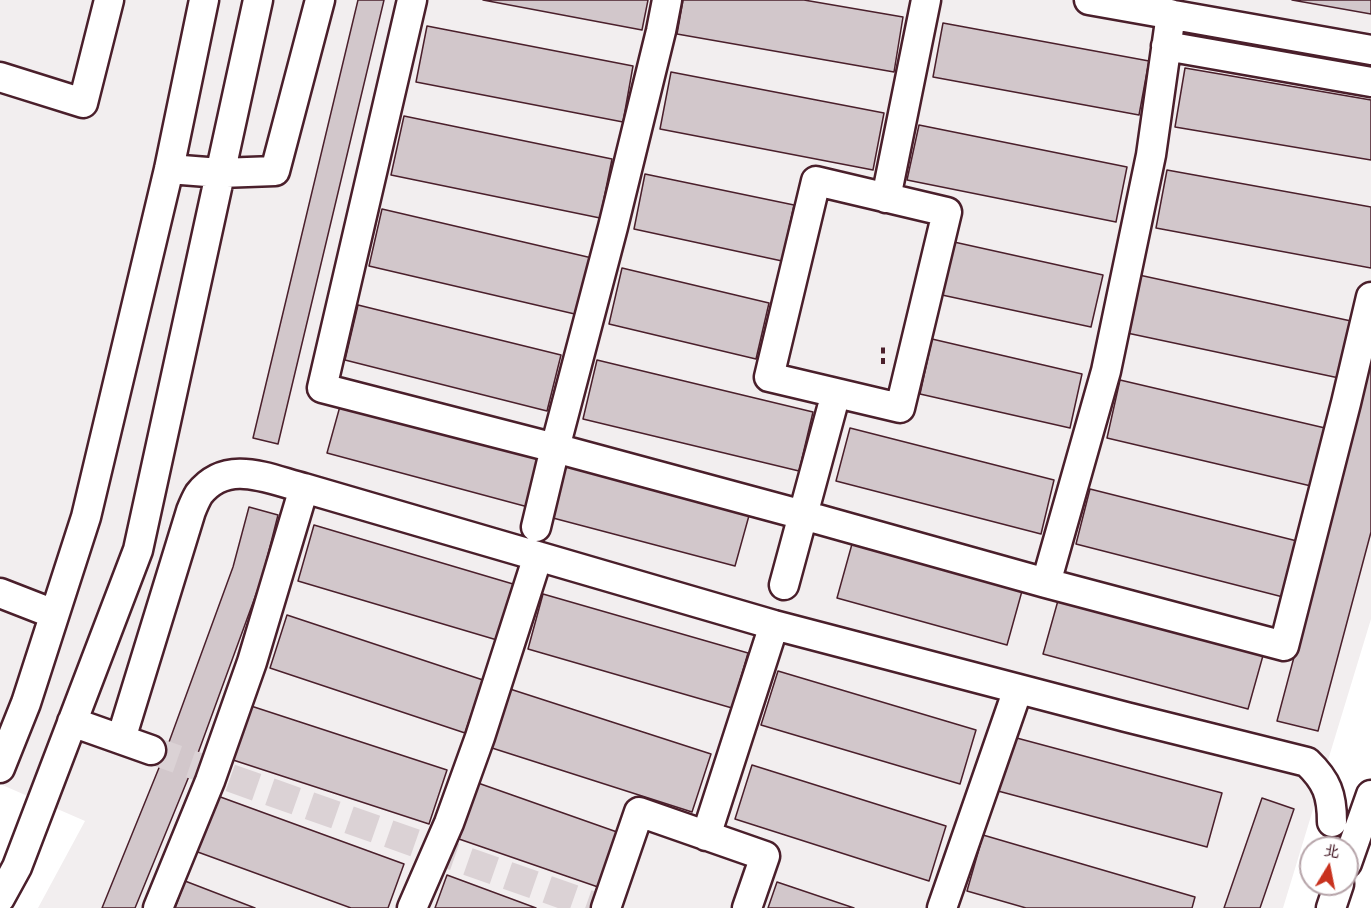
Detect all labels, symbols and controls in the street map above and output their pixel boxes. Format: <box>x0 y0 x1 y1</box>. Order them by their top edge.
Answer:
north arrow <box>1299 836 1359 896</box>
text: 北 <box>1322 838 1342 862</box>

